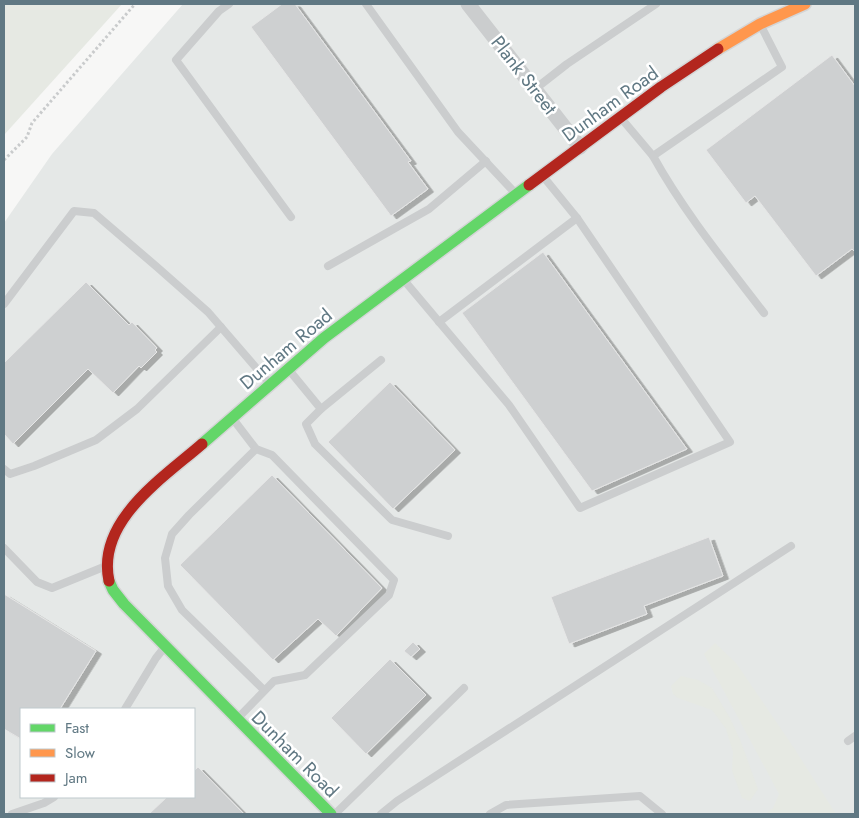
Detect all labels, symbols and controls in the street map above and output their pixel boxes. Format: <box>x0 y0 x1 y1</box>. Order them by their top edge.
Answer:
street label: Plank Street <box>485 30 564 120</box>
street label: Dunham Road <box>556 60 664 148</box>
street label: Dunham Road <box>234 302 338 396</box>
street label: Dunham Road <box>245 704 345 804</box>
legend <box>20 708 195 798</box>
text: Fast <box>65 717 89 739</box>
text: Slow <box>65 742 96 764</box>
text: Jam <box>63 767 88 789</box>

